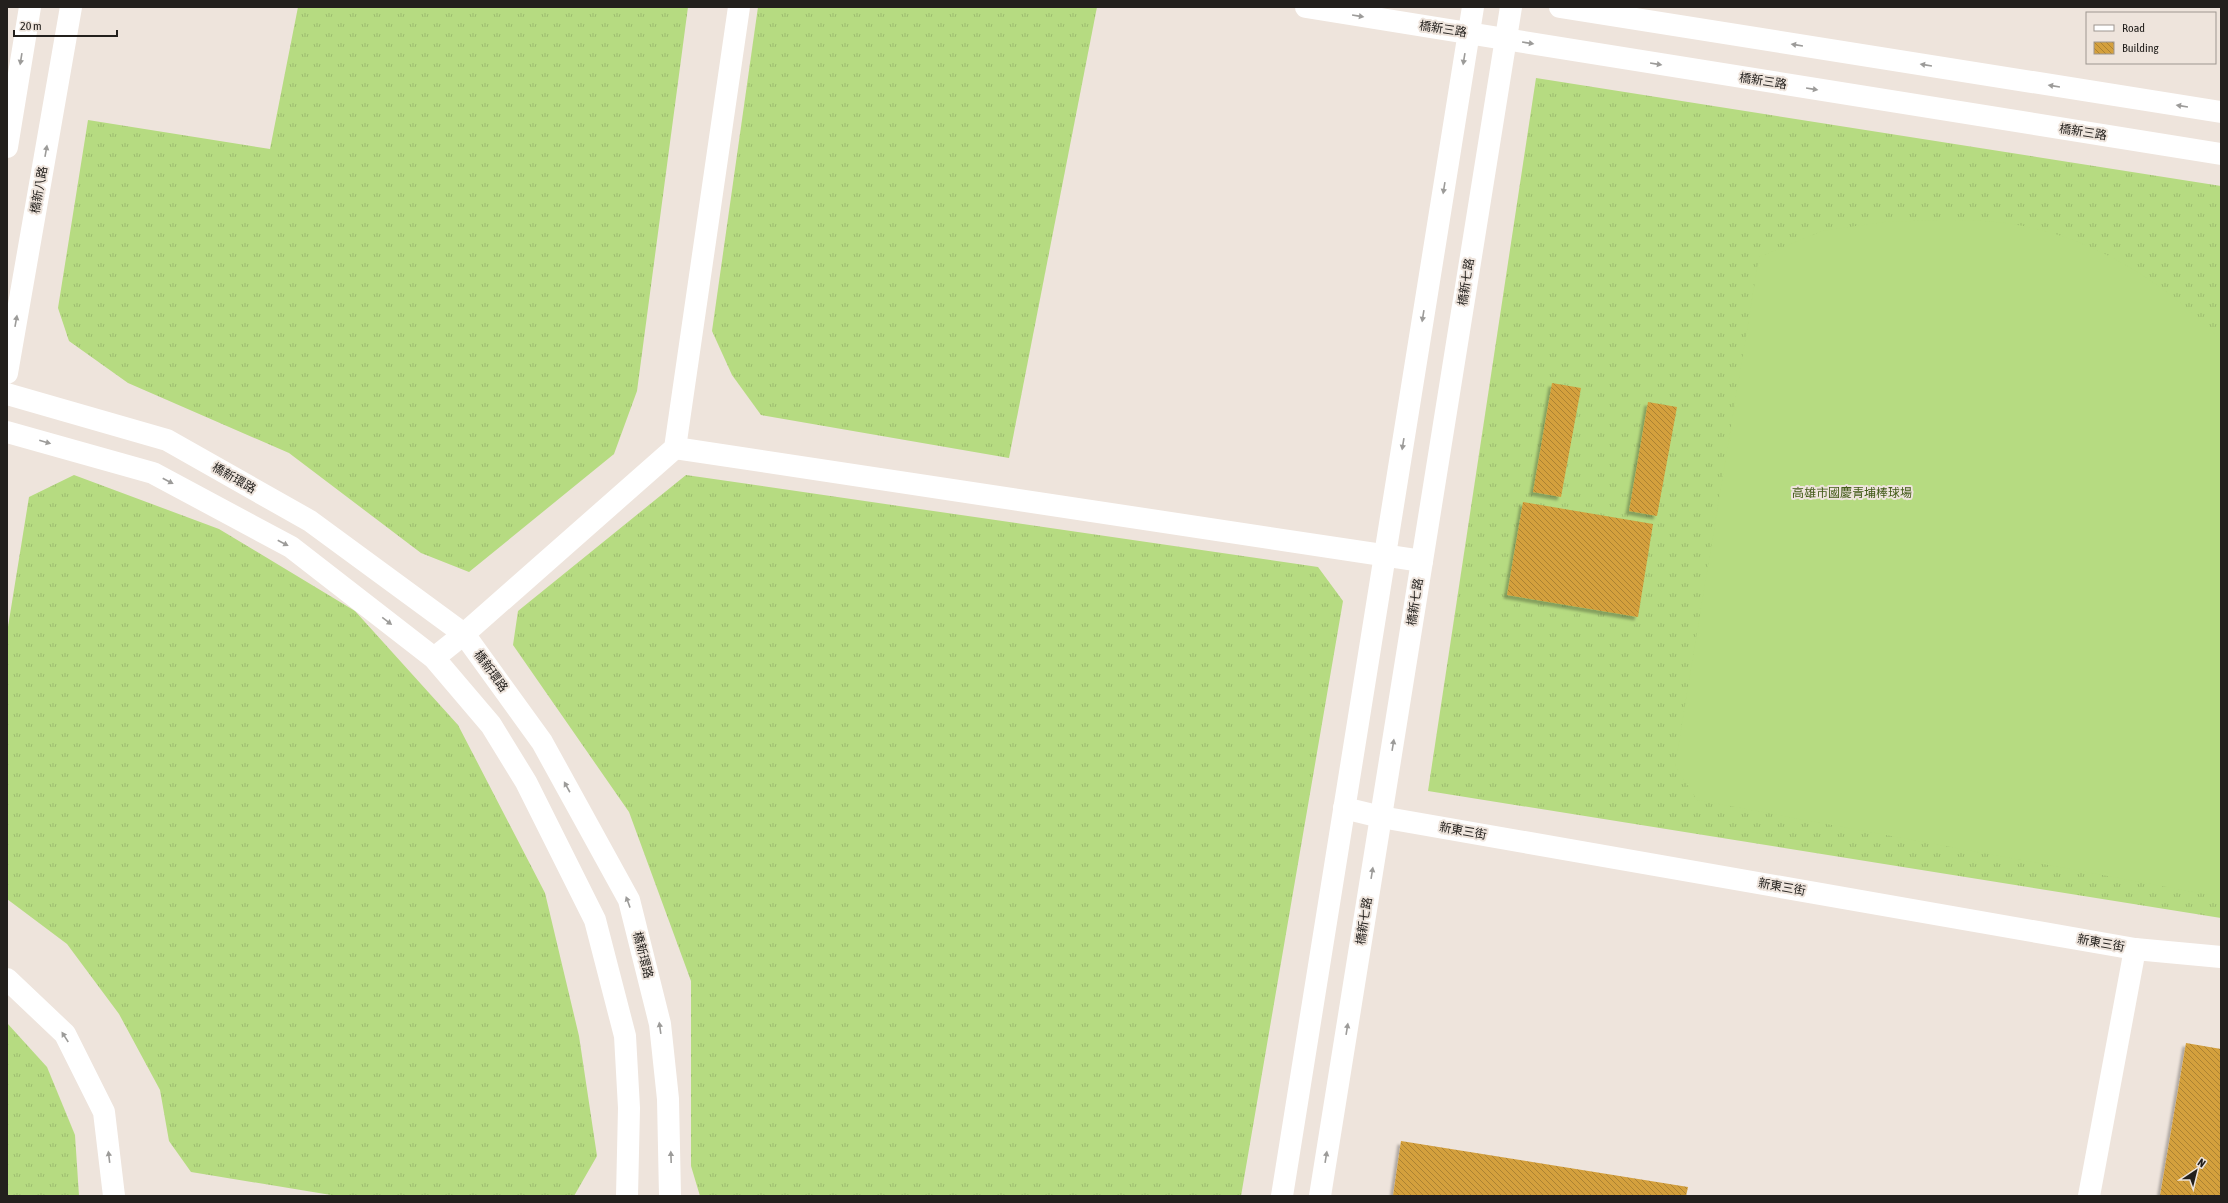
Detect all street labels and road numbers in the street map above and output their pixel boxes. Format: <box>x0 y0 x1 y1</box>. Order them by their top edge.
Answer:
street label: 橋新三路 <box>1418 18 1468 40</box>
street label: 橋新三路 <box>1738 70 1788 92</box>
street label: 橋新三路 <box>2058 121 2108 143</box>
street label: 橋新八路 <box>28 165 50 215</box>
street label: 橋新七路 <box>1455 257 1477 307</box>
street label: 橋新環路 <box>210 460 258 496</box>
street label: 橋新七路 <box>1404 577 1426 627</box>
street label: 橋新環路 <box>471 647 511 695</box>
street label: 新東三街 <box>1438 820 1488 842</box>
street label: 新東三街 <box>1757 876 1807 898</box>
street label: 橋新七路 <box>1353 896 1375 946</box>
street label: 橋新環路 <box>630 930 656 980</box>
street label: 新東三街 <box>2076 932 2126 954</box>

